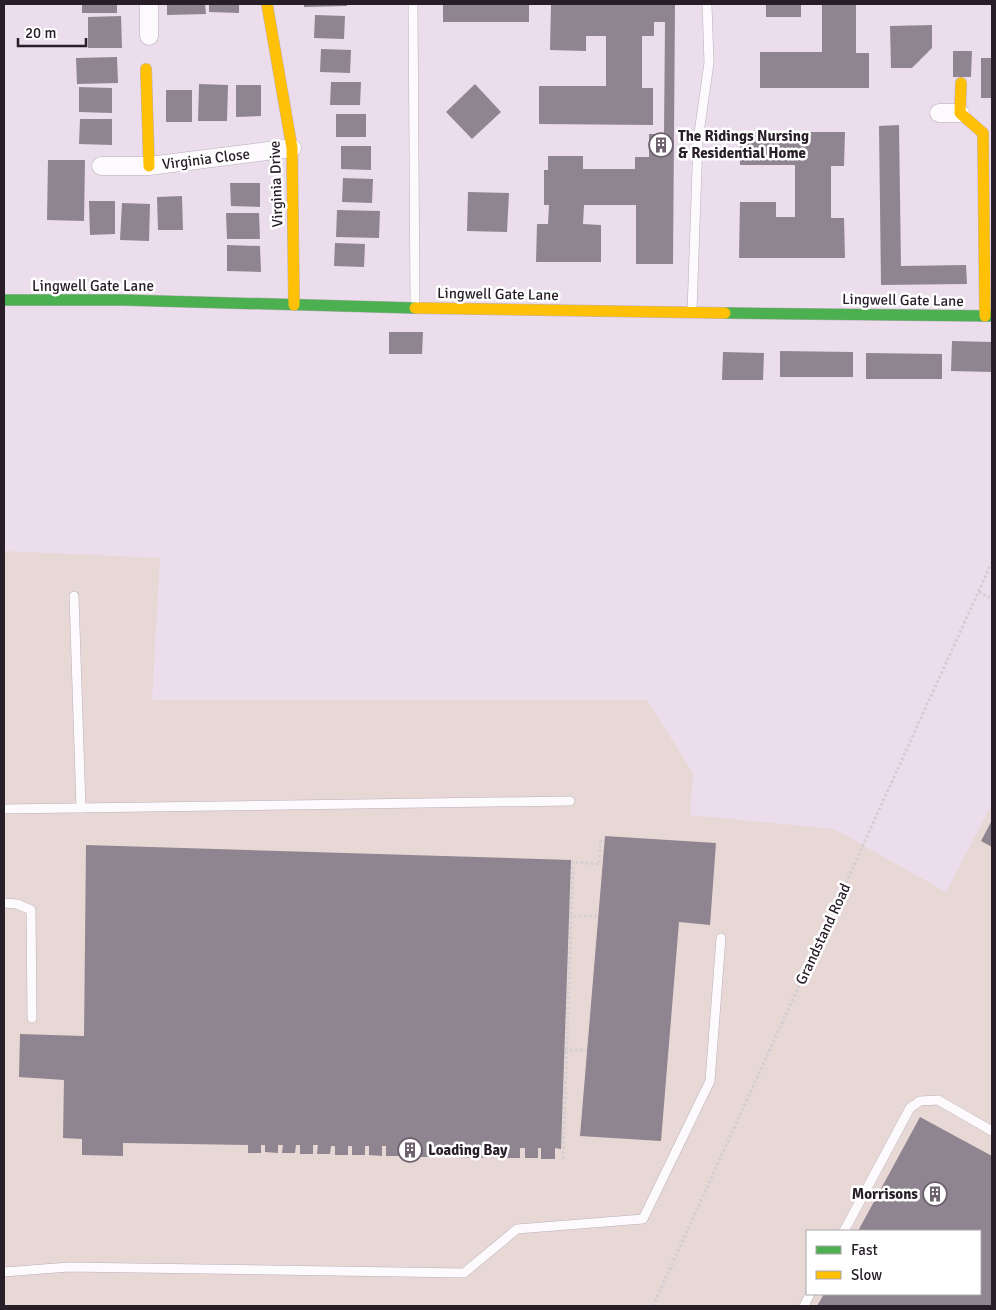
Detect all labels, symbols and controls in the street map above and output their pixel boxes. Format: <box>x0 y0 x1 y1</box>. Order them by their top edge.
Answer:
scale bar <box>18 15 85 47</box>
text: 20 m <box>25 24 56 42</box>
place label: The Ridings Nursing & Residential Home <box>678 127 809 162</box>
building icon: The Ridings Nursing & Residential Home <box>648 132 674 158</box>
street label: Virginia Drive <box>265 140 287 228</box>
street label: Virginia Close <box>161 145 251 173</box>
street label: Lingwell Gate Lane <box>32 277 154 295</box>
street label: Lingwell Gate Lane <box>437 284 559 304</box>
street label: Lingwell Gate Lane <box>842 290 964 310</box>
street label: Grandstand Road <box>792 880 854 988</box>
building icon: Loading Bay <box>397 1137 423 1163</box>
place label: Loading Bay <box>428 1141 508 1159</box>
building icon: Morrisons <box>922 1181 948 1207</box>
place label: Morrisons <box>852 1185 918 1203</box>
legend <box>806 1230 981 1295</box>
text: Fast <box>851 1241 878 1259</box>
text: Slow <box>851 1266 882 1284</box>

